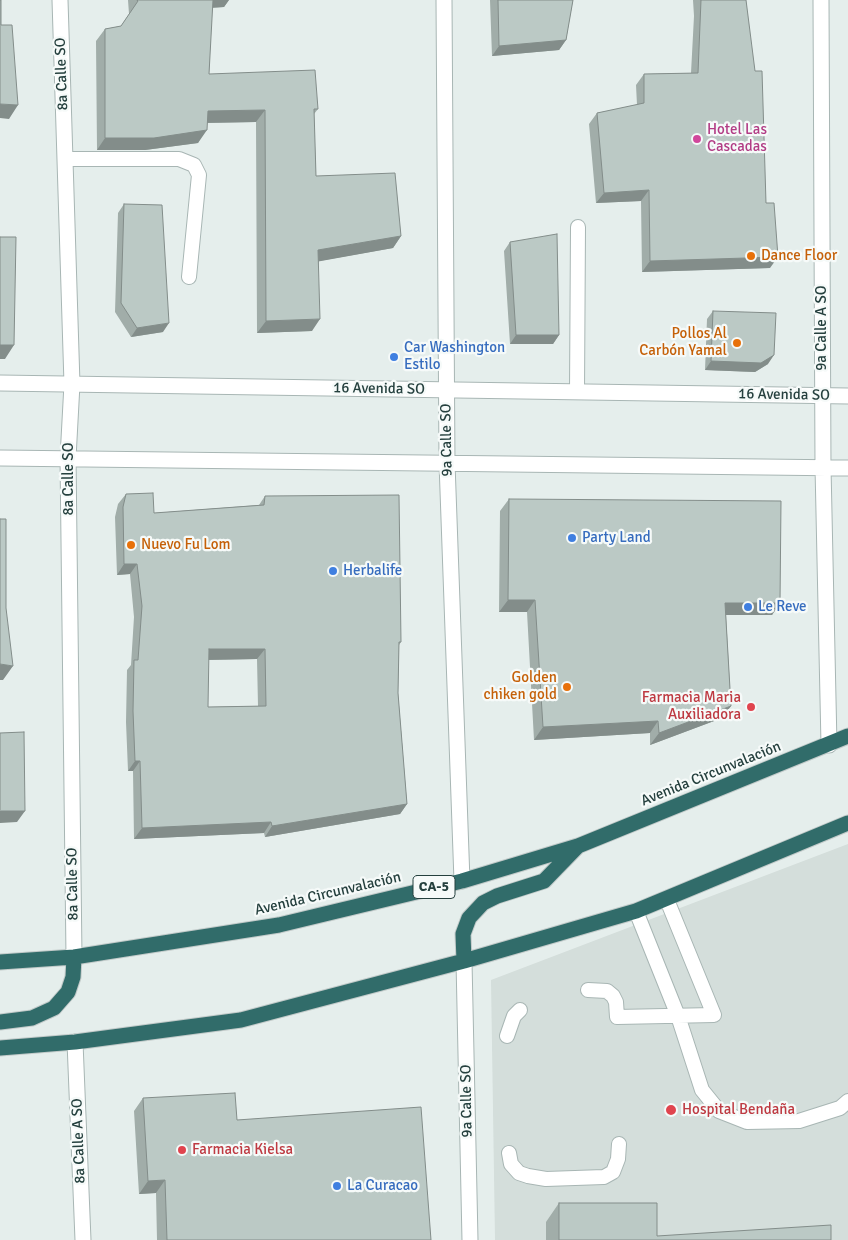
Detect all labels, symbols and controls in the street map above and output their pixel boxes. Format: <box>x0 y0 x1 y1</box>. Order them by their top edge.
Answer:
street label: 8a Calle SO <box>52 37 72 111</box>
place label: Hotel Las Cascadas <box>707 121 767 156</box>
marker: Hotel Las Cascadas <box>691 133 703 145</box>
place label: Dance Floor <box>761 247 837 265</box>
marker: Dance Floor <box>745 250 757 262</box>
street label: 9a Calle A SO <box>813 285 831 371</box>
place label: Pollos Al Carbón Yamal <box>639 325 727 360</box>
marker: Pollos Al Carbón Yamal <box>731 337 743 349</box>
place label: Car Washington Estilo <box>404 339 505 374</box>
marker: Car Washington Estilo <box>388 351 400 363</box>
street label: 16 Avenida SO <box>333 379 425 399</box>
street label: 16 Avenida SO <box>738 385 830 405</box>
street label: 9a Calle SO <box>437 403 457 477</box>
street label: 8a Calle SO <box>60 442 78 516</box>
place label: Party Land <box>582 529 651 547</box>
marker: Party Land <box>566 532 578 544</box>
place label: Nuevo Fu Lom <box>141 536 231 554</box>
marker: Nuevo Fu Lom <box>125 539 137 551</box>
place label: Herbalife <box>343 562 402 580</box>
marker: Herbalife <box>327 565 339 577</box>
place label: Le Reve <box>758 598 807 616</box>
marker: Le Reve <box>742 601 754 613</box>
place label: Golden chiken gold <box>483 669 557 704</box>
marker: Golden chiken gold <box>561 681 573 693</box>
place label: Farmacia Maria Auxiliadora <box>642 689 741 724</box>
marker: Farmacia Maria Auxiliadora <box>745 701 757 713</box>
street label: Avenida Circunvalación <box>638 738 784 810</box>
street label: 8a Calle SO <box>63 847 83 921</box>
street label: Avenida Circunvalación <box>253 868 403 920</box>
road number: CA-5 <box>413 876 455 899</box>
street label: 9a Calle SO <box>457 1064 477 1138</box>
street label: 8a Calle A SO <box>69 1098 89 1184</box>
place label: Hospital Bendaña <box>682 1101 795 1119</box>
marker: Hospital Bendaña <box>664 1103 678 1117</box>
place label: Farmacia Kielsa <box>192 1141 293 1159</box>
marker: Farmacia Kielsa <box>176 1144 188 1156</box>
place label: La Curacao <box>347 1177 418 1195</box>
marker: La Curacao <box>331 1180 343 1192</box>

